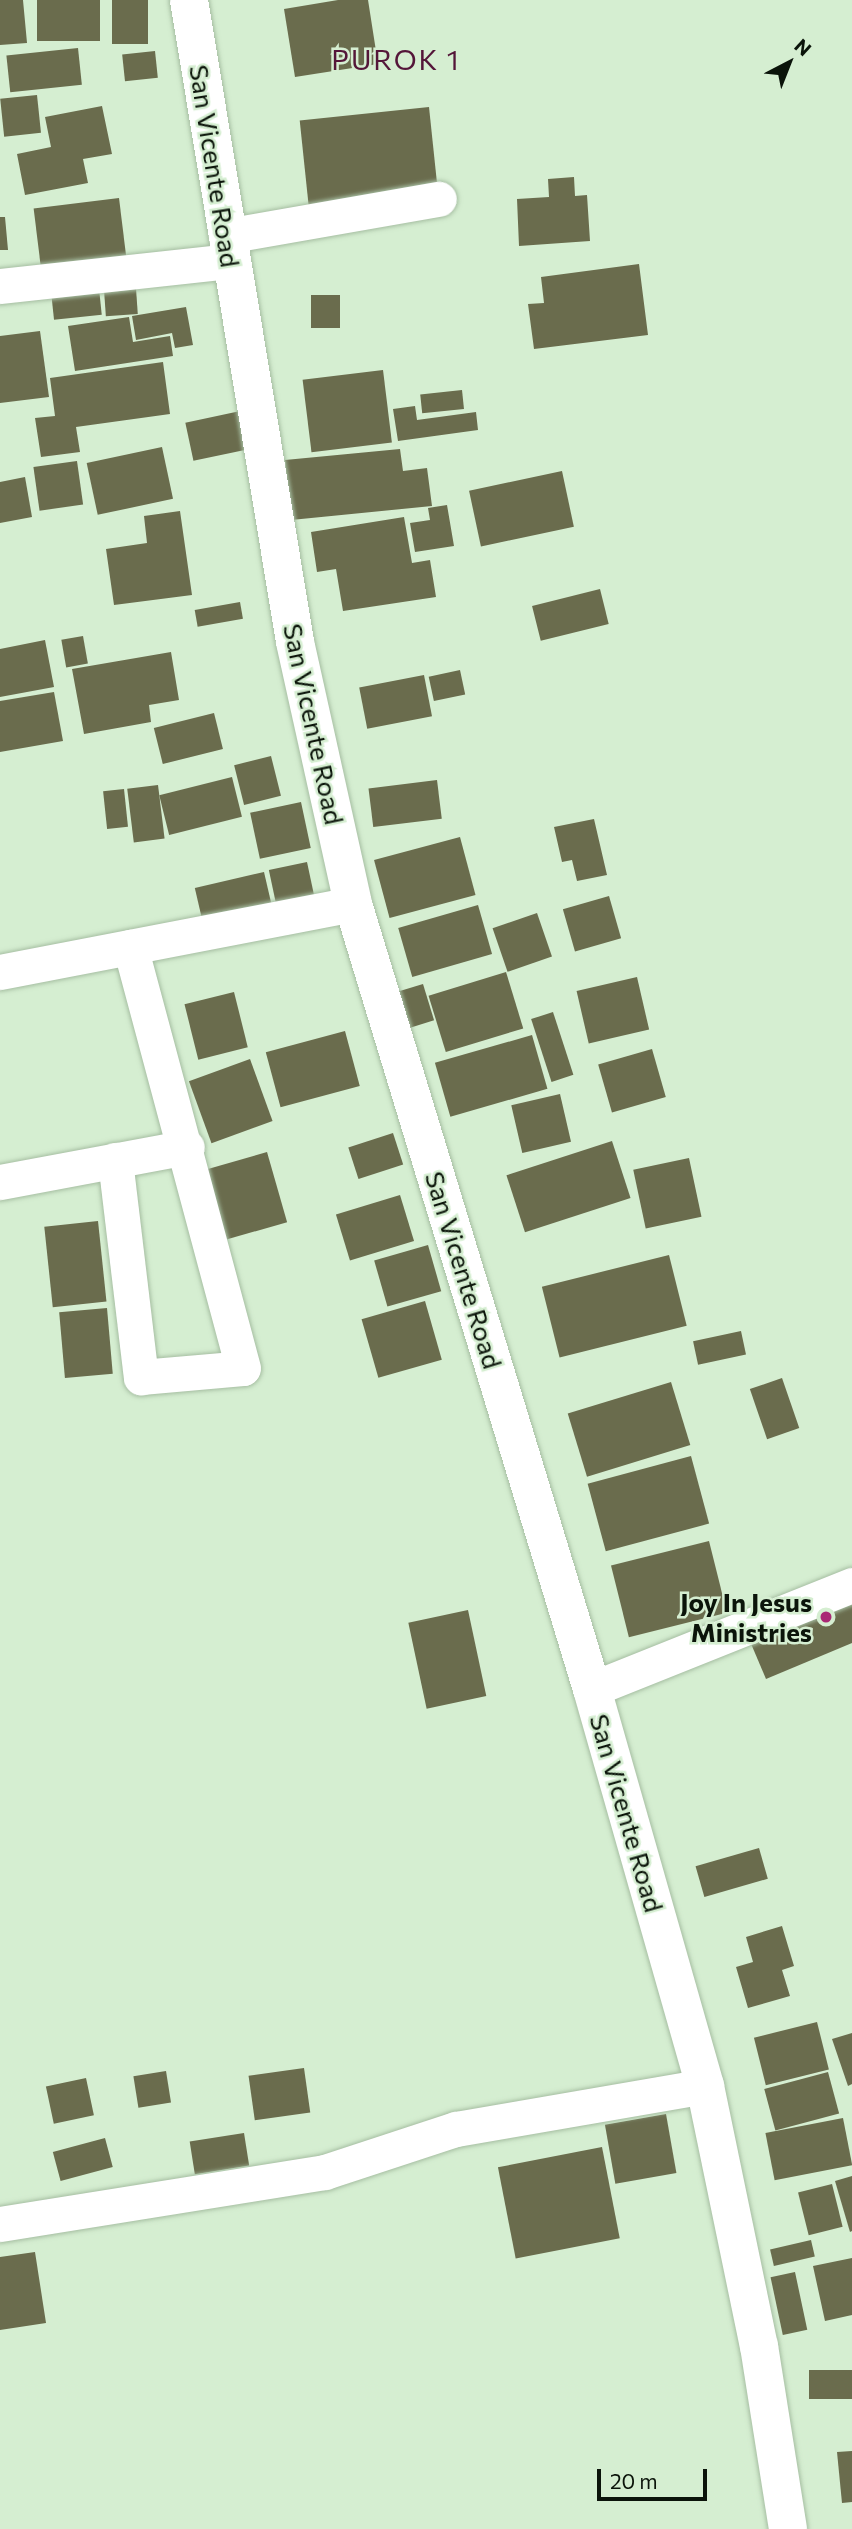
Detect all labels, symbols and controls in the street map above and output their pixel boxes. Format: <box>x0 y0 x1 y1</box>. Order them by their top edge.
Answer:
north arrow <box>754 28 824 98</box>
text: N <box>790 34 816 60</box>
district label: PUROK 1 <box>332 42 460 76</box>
street label: San Vicente Road <box>184 63 246 269</box>
street label: San Vicente Road <box>277 621 351 827</box>
street label: San Vicente Road <box>419 1168 509 1372</box>
place label: Joy In Jesus Ministries <box>680 1586 812 1648</box>
marker: Joy In Jesus Ministries <box>818 1609 834 1625</box>
street label: San Vicente Road <box>584 1710 670 1916</box>
scale bar <box>600 2456 710 2500</box>
text: 20 m <box>610 2468 658 2493</box>

